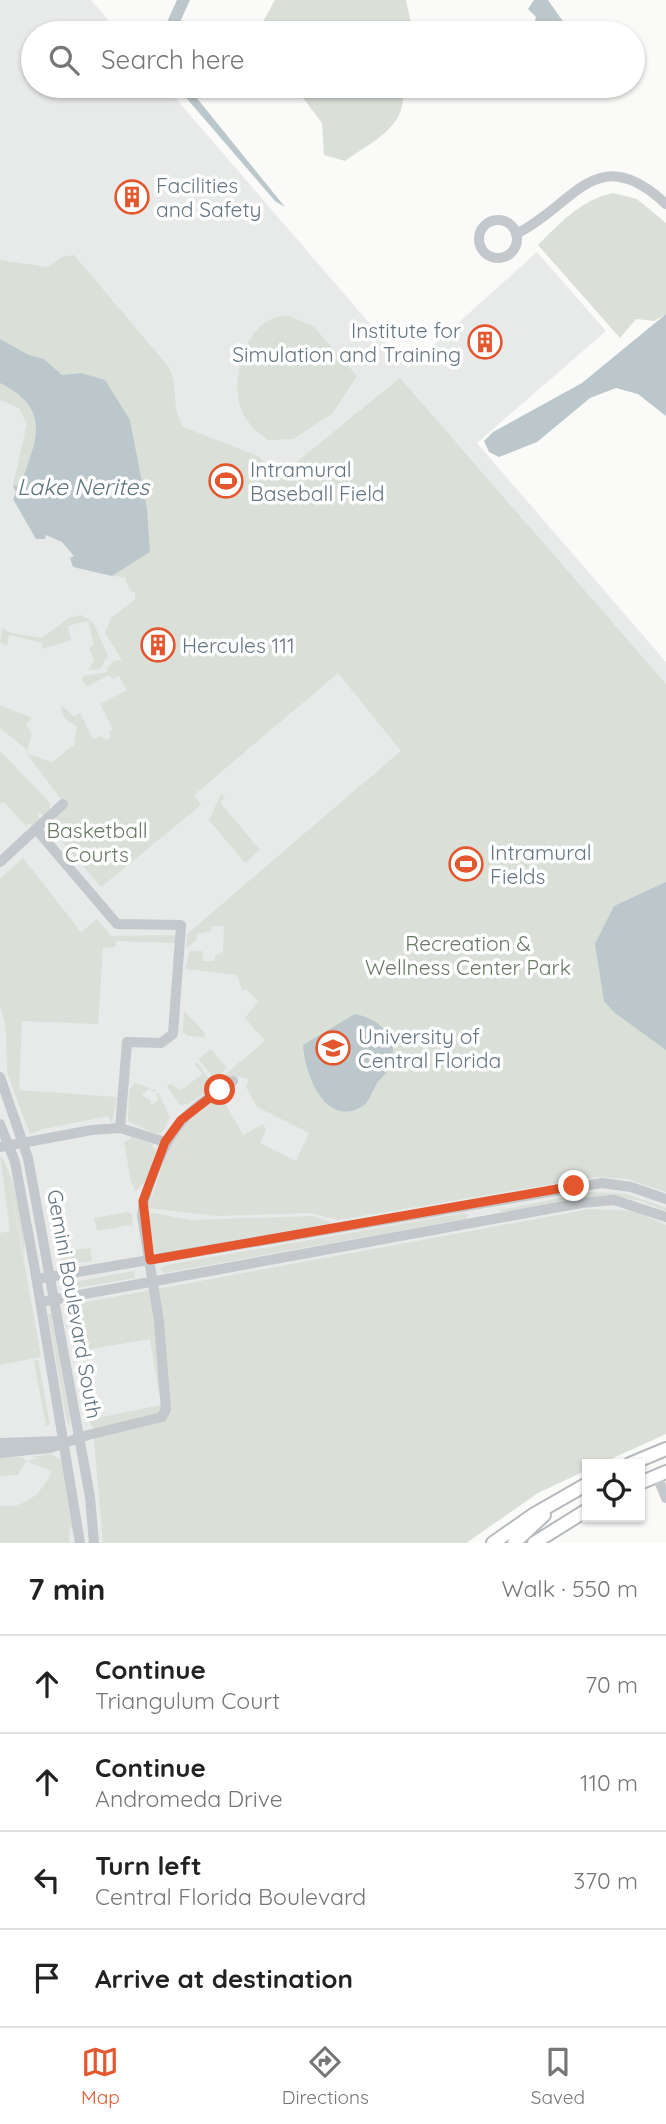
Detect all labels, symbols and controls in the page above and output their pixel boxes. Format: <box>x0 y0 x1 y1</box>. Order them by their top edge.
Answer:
search box <box>21 21 645 98</box>
icon: search <box>45 41 83 79</box>
text: Search here <box>101 43 245 76</box>
place label: Facilities and Safety <box>156 172 262 222</box>
building icon: Facilities and Safety <box>113 178 151 216</box>
place label: Institute for Simulation and Training <box>232 317 461 367</box>
building icon: Institute for Simulation and Training <box>466 323 504 361</box>
place label: Intramural Baseball Field <box>250 456 385 506</box>
sports icon: Intramural Baseball Field <box>207 462 245 500</box>
water label: Lake Nerites <box>17 472 151 501</box>
building icon: Hercules 111 <box>139 626 177 664</box>
place label: Hercules 111 <box>182 632 295 658</box>
park label: Basketball Courts <box>46 817 148 867</box>
place label: Intramural Fields <box>490 839 592 889</box>
sports icon: Intramural Fields <box>447 845 485 883</box>
park label: Recreation & Wellness Center Park <box>365 930 571 980</box>
place label: University of Central Florida <box>358 1023 501 1073</box>
school or university icon: University of Central Florida <box>314 1029 352 1067</box>
route start <box>204 1074 235 1105</box>
route end <box>558 1170 589 1201</box>
street label: Gemini Boulevard South <box>42 1187 108 1421</box>
map controls <box>582 1459 645 1522</box>
button: locate <box>582 1459 645 1522</box>
text: 7 min <box>28 1570 106 1608</box>
text: Walk · 550 m <box>501 1574 638 1603</box>
text: Continue <box>95 1653 206 1686</box>
icon: ahead <box>28 1665 66 1703</box>
text: 70 m <box>585 1670 638 1699</box>
text: Triangulum Court <box>95 1686 280 1715</box>
text: Continue <box>95 1751 206 1784</box>
icon: ahead <box>28 1763 66 1801</box>
text: 110 m <box>580 1768 638 1797</box>
text: Andromeda Drive <box>95 1784 283 1813</box>
text: Turn left <box>95 1849 202 1882</box>
icon: left <box>28 1861 66 1899</box>
text: 370 m <box>573 1866 638 1895</box>
text: Central Florida Boulevard <box>95 1882 366 1911</box>
icon: arrive <box>28 1959 66 1997</box>
text: Arrive at destination <box>95 1962 353 1995</box>
tab: Map <box>81 2043 120 2109</box>
tab: Directions <box>282 2043 369 2109</box>
tab: Saved <box>531 2043 585 2109</box>

